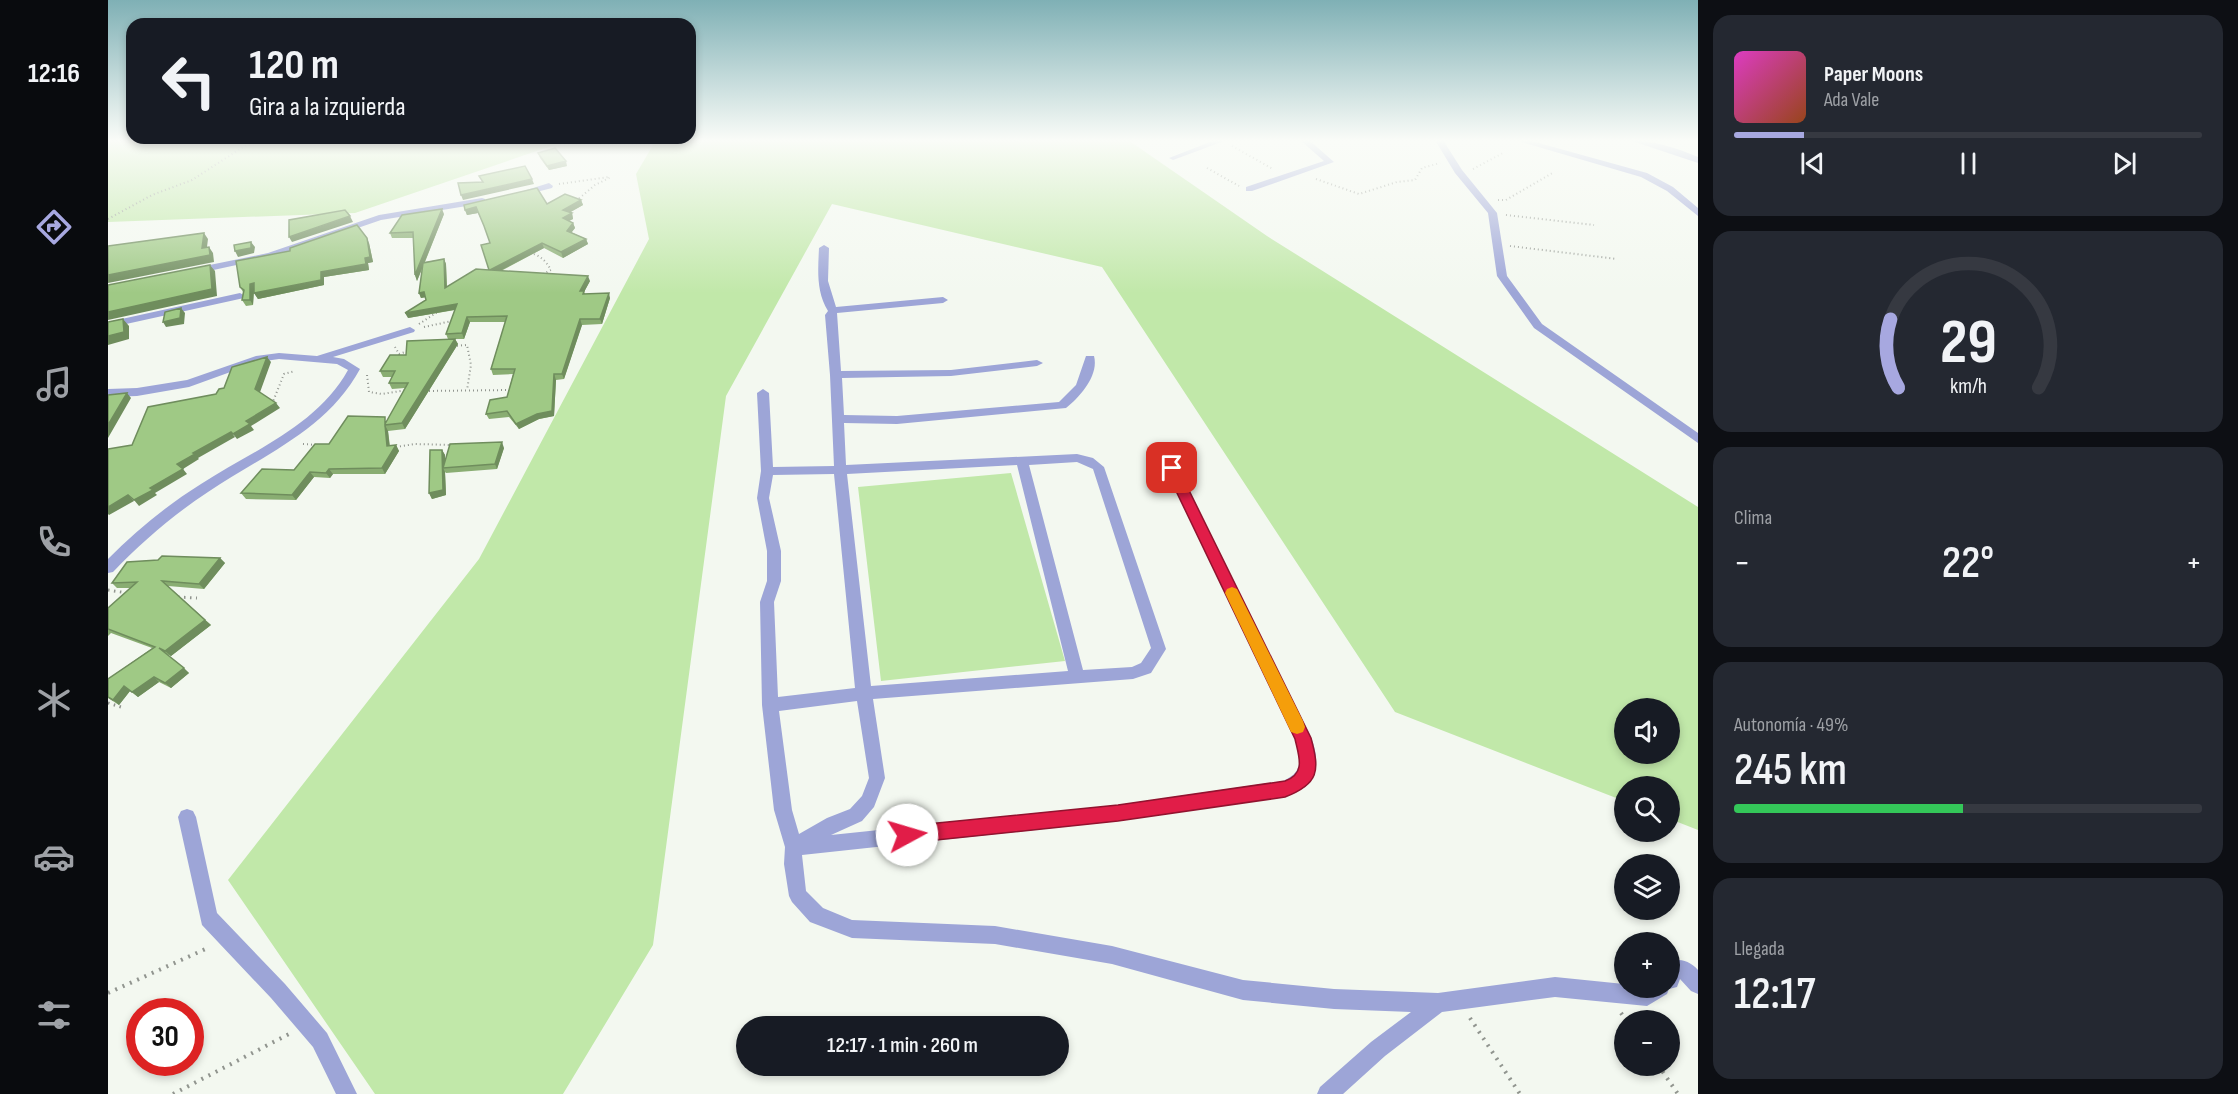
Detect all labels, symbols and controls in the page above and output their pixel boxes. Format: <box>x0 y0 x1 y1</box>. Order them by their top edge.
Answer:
text: 120 m <box>249 40 339 91</box>
icon: left <box>150 42 228 120</box>
text: 12:16 <box>28 58 80 90</box>
text: Paper Moons <box>1824 61 1923 88</box>
text: Ada Vale <box>1824 88 1879 112</box>
text: Gira a la izquierda <box>249 91 406 123</box>
icon: previous <box>1796 147 1829 180</box>
icon: pause <box>1952 147 1985 180</box>
icon: next <box>2108 147 2141 180</box>
icon: directions <box>33 206 75 248</box>
text: 29 <box>1940 306 1996 381</box>
icon: music <box>33 363 75 405</box>
text: km/h <box>1949 375 1987 400</box>
pin <box>1146 442 1197 493</box>
icon: arrive <box>1155 451 1188 484</box>
text: Clima <box>1734 506 1772 530</box>
icon: phone <box>33 521 75 563</box>
text: 22° <box>1942 536 1994 591</box>
text: − <box>1734 543 1750 583</box>
text: + <box>2186 543 2202 583</box>
icon: climate <box>33 679 75 721</box>
map controls <box>1614 698 1680 1076</box>
button: sound <box>1614 698 1680 764</box>
text: Autonomía · 49% <box>1734 713 1848 737</box>
text: 245 km <box>1734 743 1847 798</box>
button: search <box>1614 776 1680 842</box>
position arrow <box>875 803 939 867</box>
icon: car <box>33 836 75 878</box>
button: layers <box>1614 854 1680 920</box>
button: + <box>1614 932 1680 998</box>
text: Llegada <box>1734 937 1785 961</box>
text: 12:17 <box>1734 967 1816 1022</box>
icon: filters <box>33 994 75 1036</box>
speed limit sign: 30 <box>126 998 204 1076</box>
button: − <box>1614 1010 1680 1076</box>
text: 12:17 · 1 min · 260 m <box>827 1032 978 1059</box>

